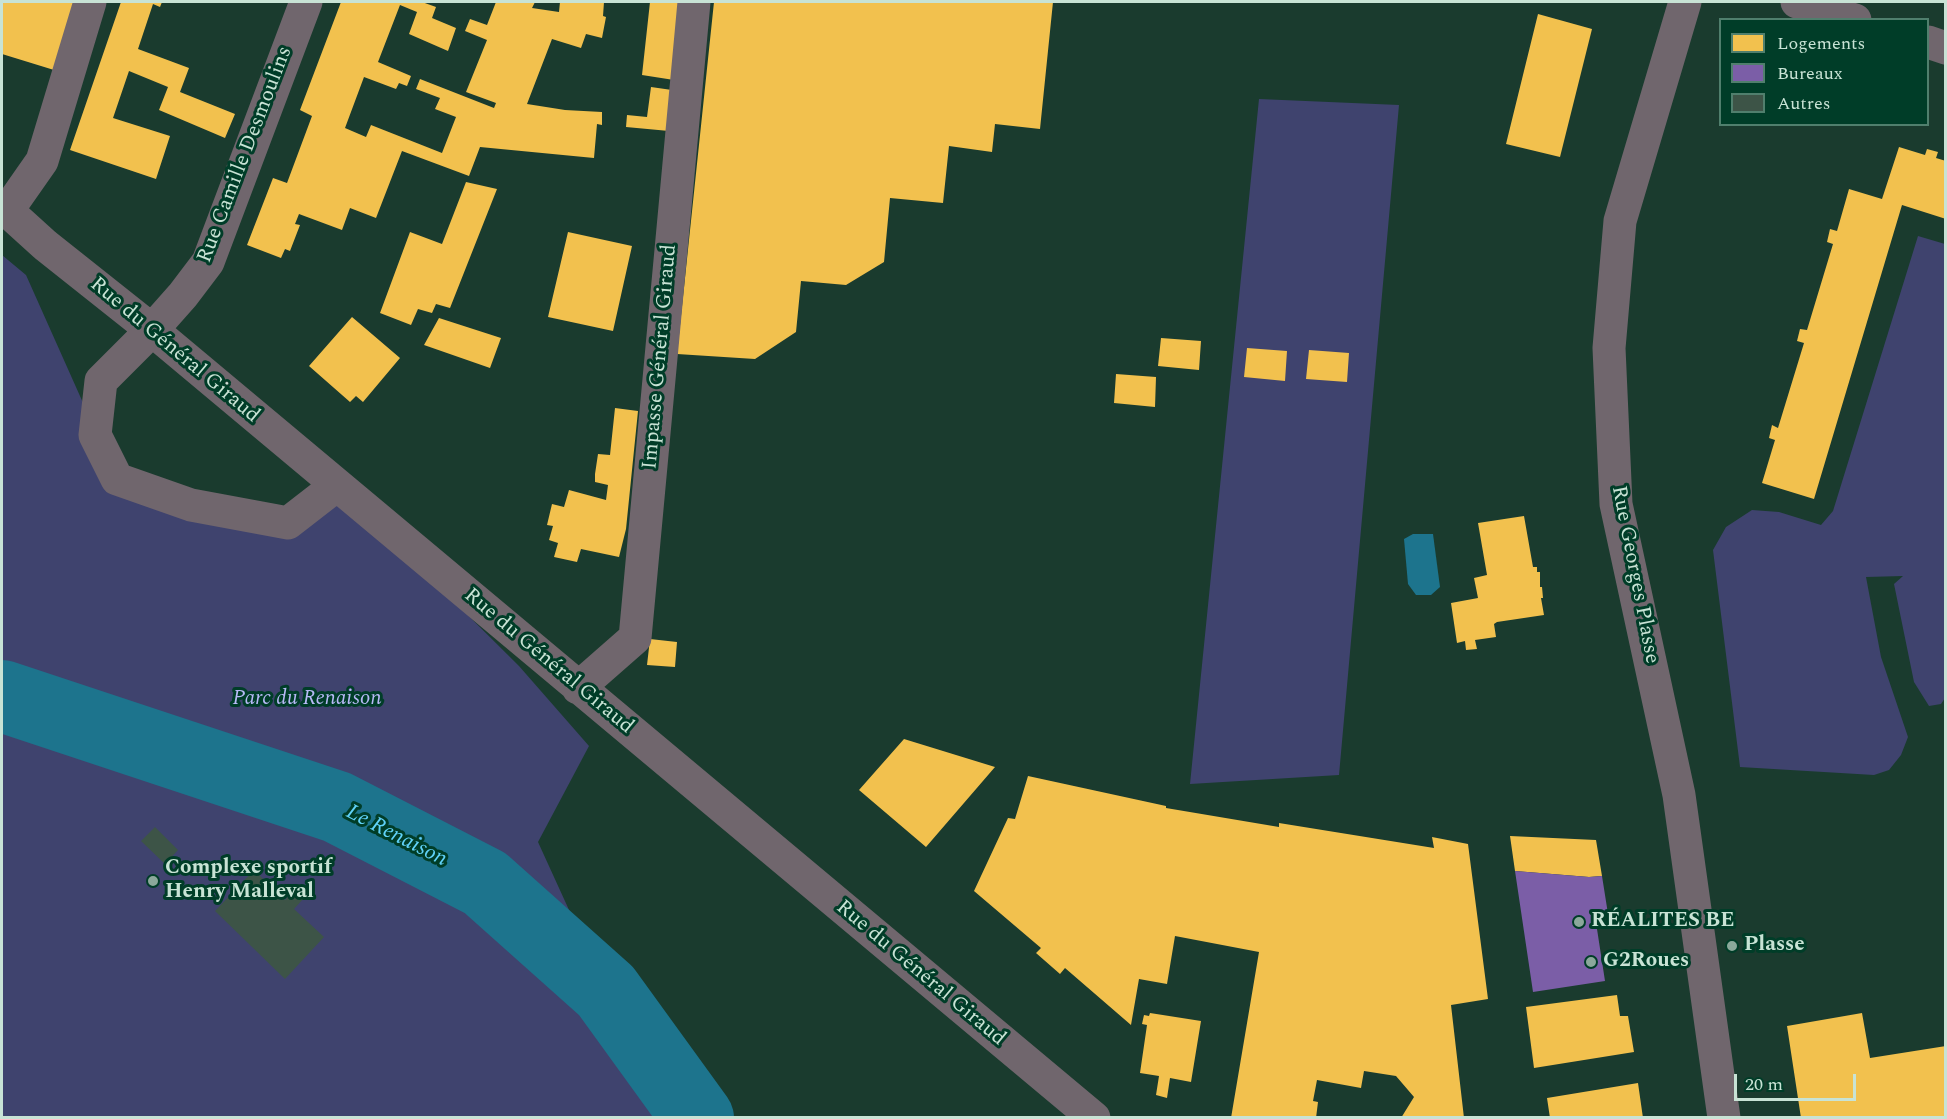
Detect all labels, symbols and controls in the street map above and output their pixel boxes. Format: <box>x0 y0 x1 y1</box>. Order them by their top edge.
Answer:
legend <box>1719 18 1929 126</box>
text: Logements <box>1777 30 1865 57</box>
street label: Rue Camille Desmoulins <box>193 43 299 267</box>
text: Bureaux <box>1777 60 1843 87</box>
text: Autres <box>1777 90 1830 117</box>
street label: Impasse Général Giraud <box>639 243 683 471</box>
street label: Rue du Général Giraud <box>84 273 264 429</box>
street label: Rue Georges Plasse <box>1604 484 1664 666</box>
street label: Rue du Général Giraud <box>458 584 638 740</box>
park label: Parc du Renaison <box>232 687 382 713</box>
water label: Le Renaison <box>341 800 451 874</box>
place label: Complexe sportif Henry Malleval <box>165 856 332 906</box>
marker: Complexe sportif Henry Malleval <box>146 874 160 888</box>
street label: Rue du Général Giraud <box>830 896 1010 1052</box>
place label: RÉALITES BE <box>1591 909 1734 935</box>
marker: RÉALITES BE <box>1572 915 1586 929</box>
place label: Plasse <box>1744 933 1805 959</box>
marker: Plasse <box>1725 939 1739 953</box>
place label: G2Roues <box>1603 949 1689 975</box>
marker: G2Roues <box>1584 955 1598 969</box>
scale bar <box>1737 1062 1858 1100</box>
text: 20 m <box>1745 1071 1783 1098</box>

